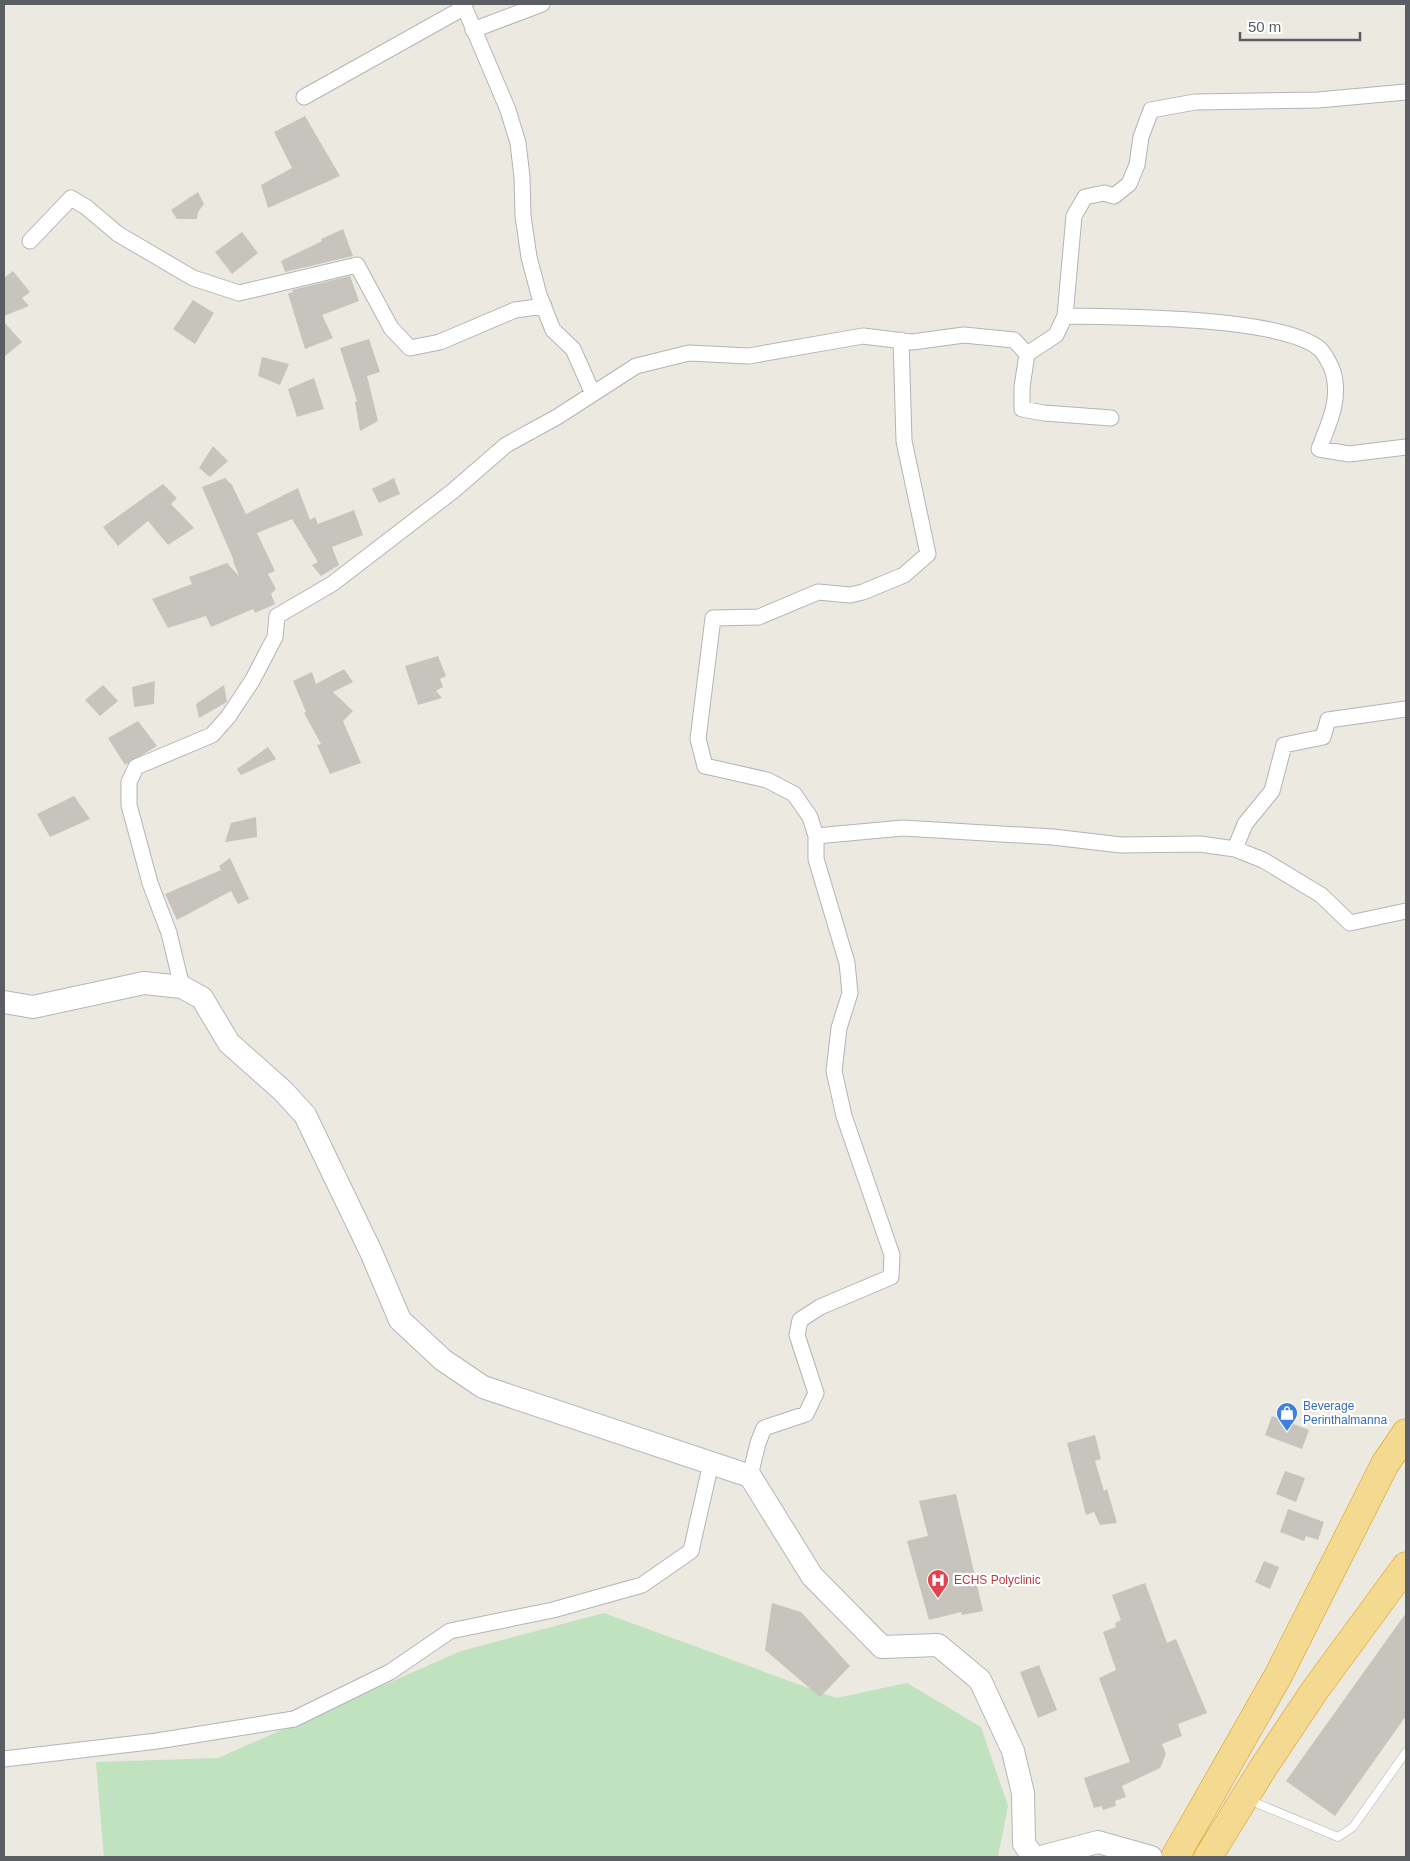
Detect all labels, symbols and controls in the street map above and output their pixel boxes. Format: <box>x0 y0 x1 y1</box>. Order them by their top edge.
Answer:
scale bar <box>1240 10 1360 42</box>
text: 50 m <box>1248 18 1281 35</box>
place label: Beverage Perinthalmanna <box>1303 1399 1387 1427</box>
shop icon: Beverage Perinthalmanna <box>1275 1401 1299 1432</box>
hospital icon: ECHS Polyclinic <box>926 1568 950 1599</box>
place label: ECHS Polyclinic <box>954 1573 1041 1587</box>

